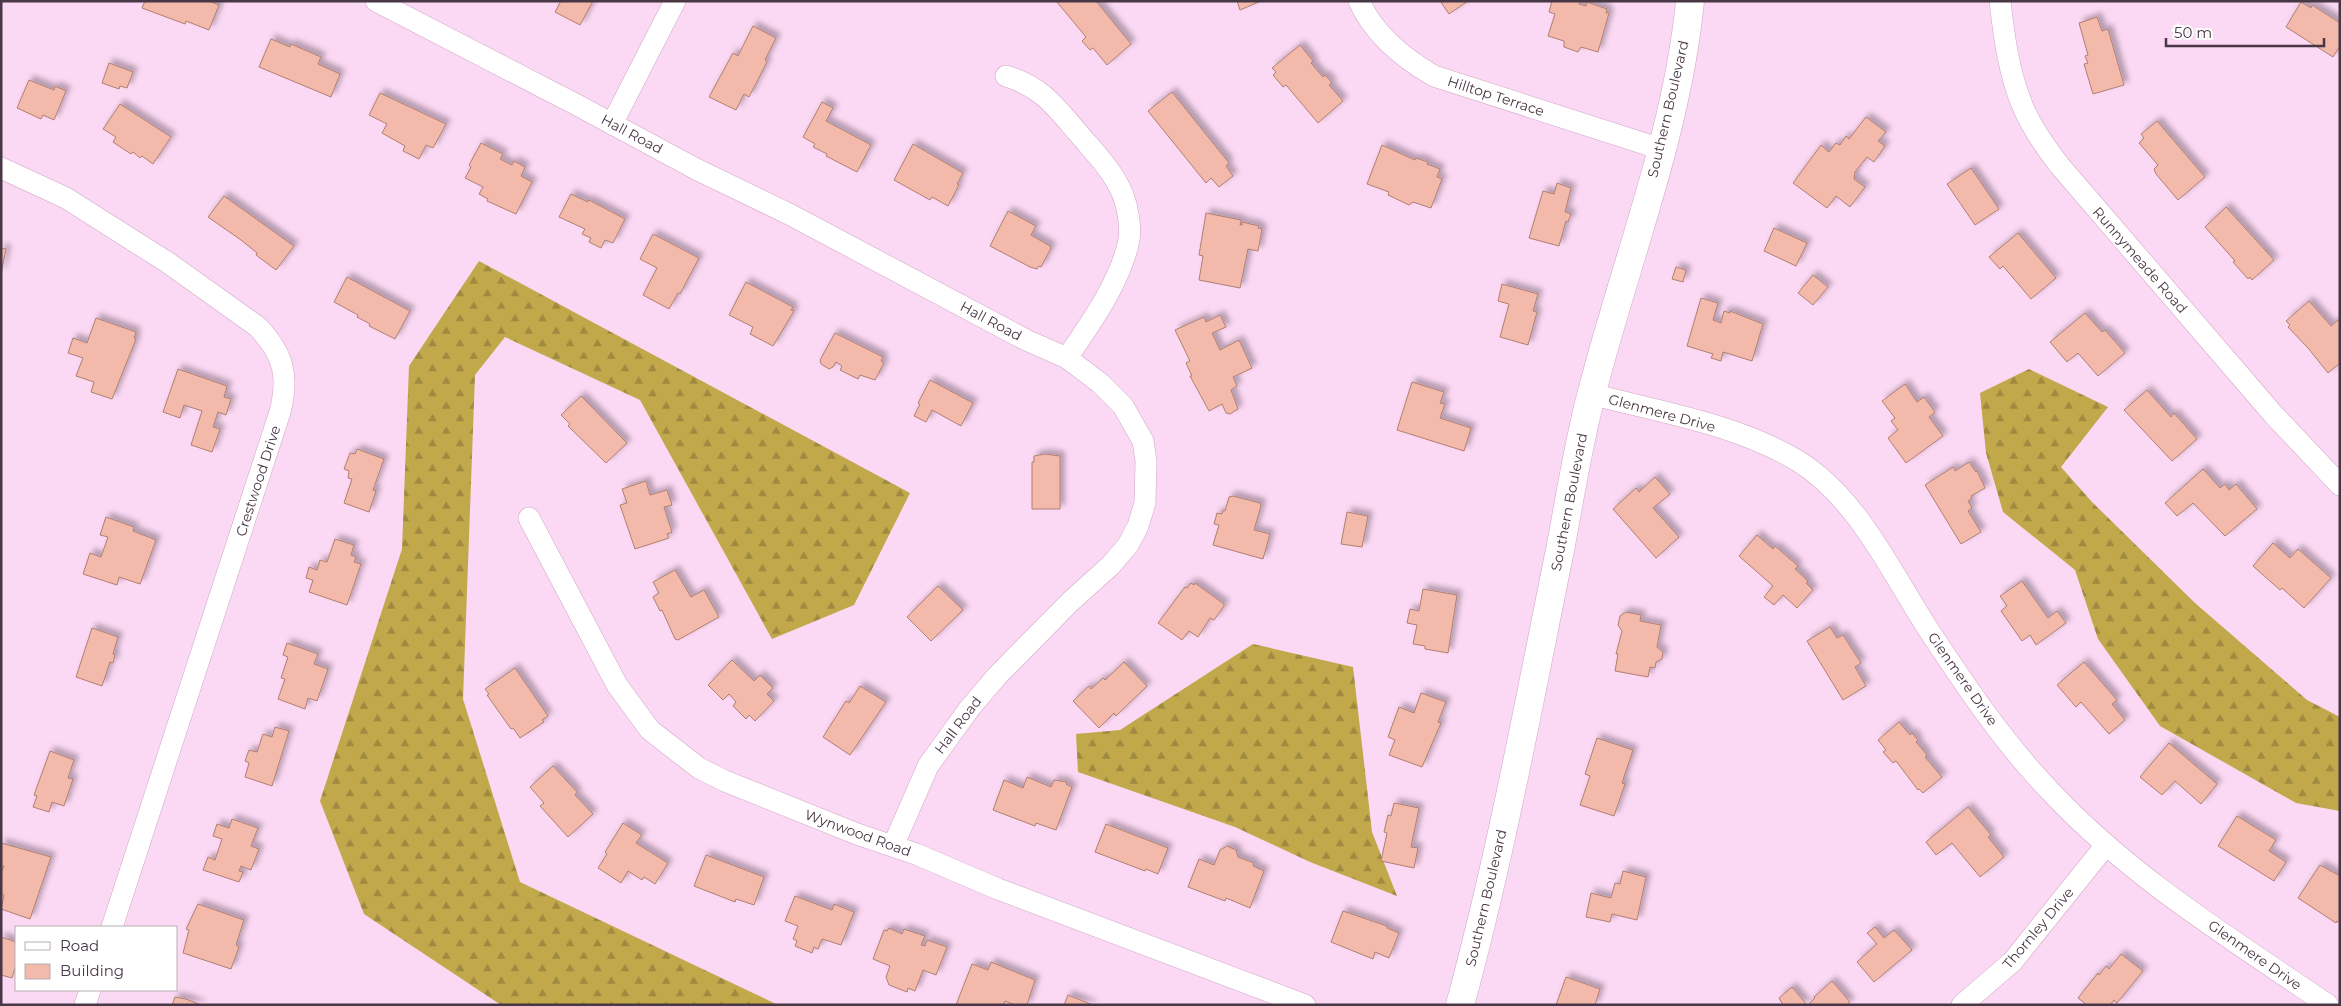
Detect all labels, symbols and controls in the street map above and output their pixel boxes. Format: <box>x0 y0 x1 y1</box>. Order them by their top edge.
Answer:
scale bar <box>2166 15 2324 47</box>
text: 50 m <box>2174 23 2212 42</box>
street label: Southern Boulevard <box>1643 39 1693 179</box>
street label: Hilltop Terrace <box>1445 72 1547 120</box>
street label: Hall Road <box>598 110 666 158</box>
street label: Runnymeade Road <box>2089 203 2191 317</box>
street label: Hall Road <box>957 297 1025 345</box>
street label: Glenmere Drive <box>1607 390 1717 436</box>
street label: Crestwood Drive <box>232 423 284 539</box>
street label: Southern Boulevard <box>1547 431 1591 573</box>
street label: Glenmere Drive <box>1924 629 2002 729</box>
street label: Hall Road <box>931 693 985 757</box>
street label: Wynwood Road <box>802 805 914 861</box>
street label: Southern Boulevard <box>1461 828 1511 968</box>
street label: Thornley Drive <box>1999 883 2077 973</box>
street label: Glenmere Drive <box>2205 916 2305 994</box>
legend <box>15 926 178 991</box>
text: Road <box>60 936 99 955</box>
text: Building <box>60 961 124 980</box>

